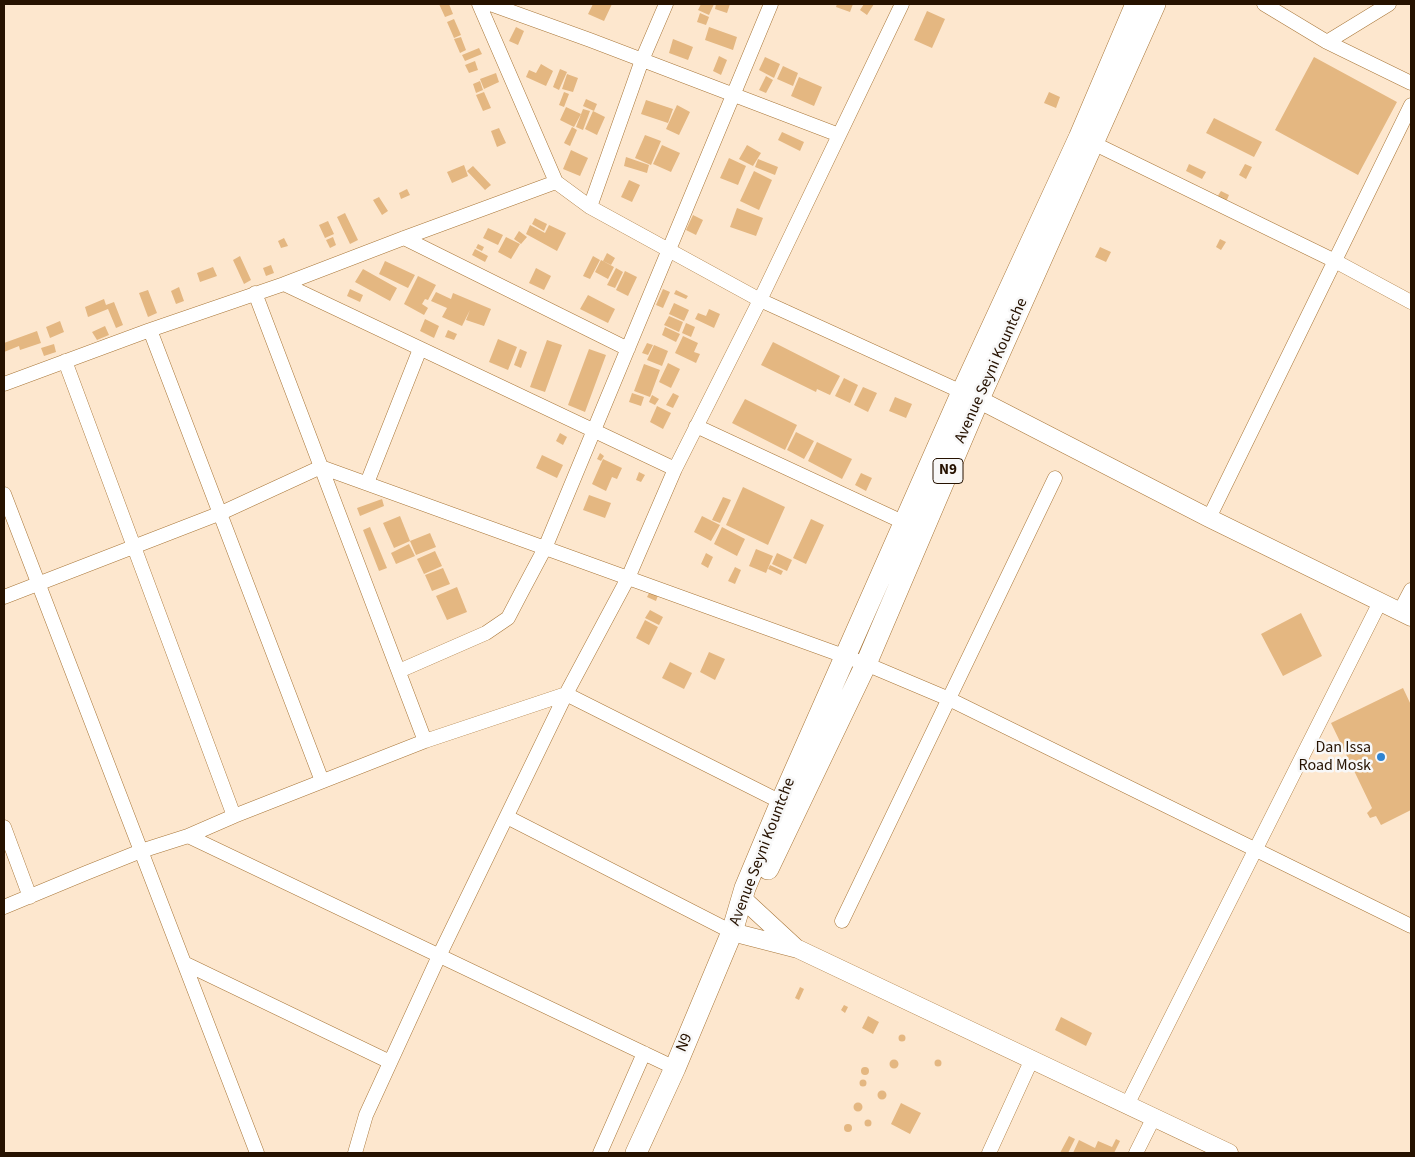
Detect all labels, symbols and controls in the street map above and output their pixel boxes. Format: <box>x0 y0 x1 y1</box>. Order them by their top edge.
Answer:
street label: Avenue Seyni Kountche <box>951 295 1033 447</box>
road number: N9 <box>933 458 963 484</box>
place label: Dan Issa Road Mosk <box>1299 738 1371 776</box>
marker: Dan Issa Road Mosk <box>1375 751 1387 763</box>
street label: Avenue Seyni Kountche <box>726 775 800 929</box>
street label: N9 <box>673 1031 697 1055</box>

